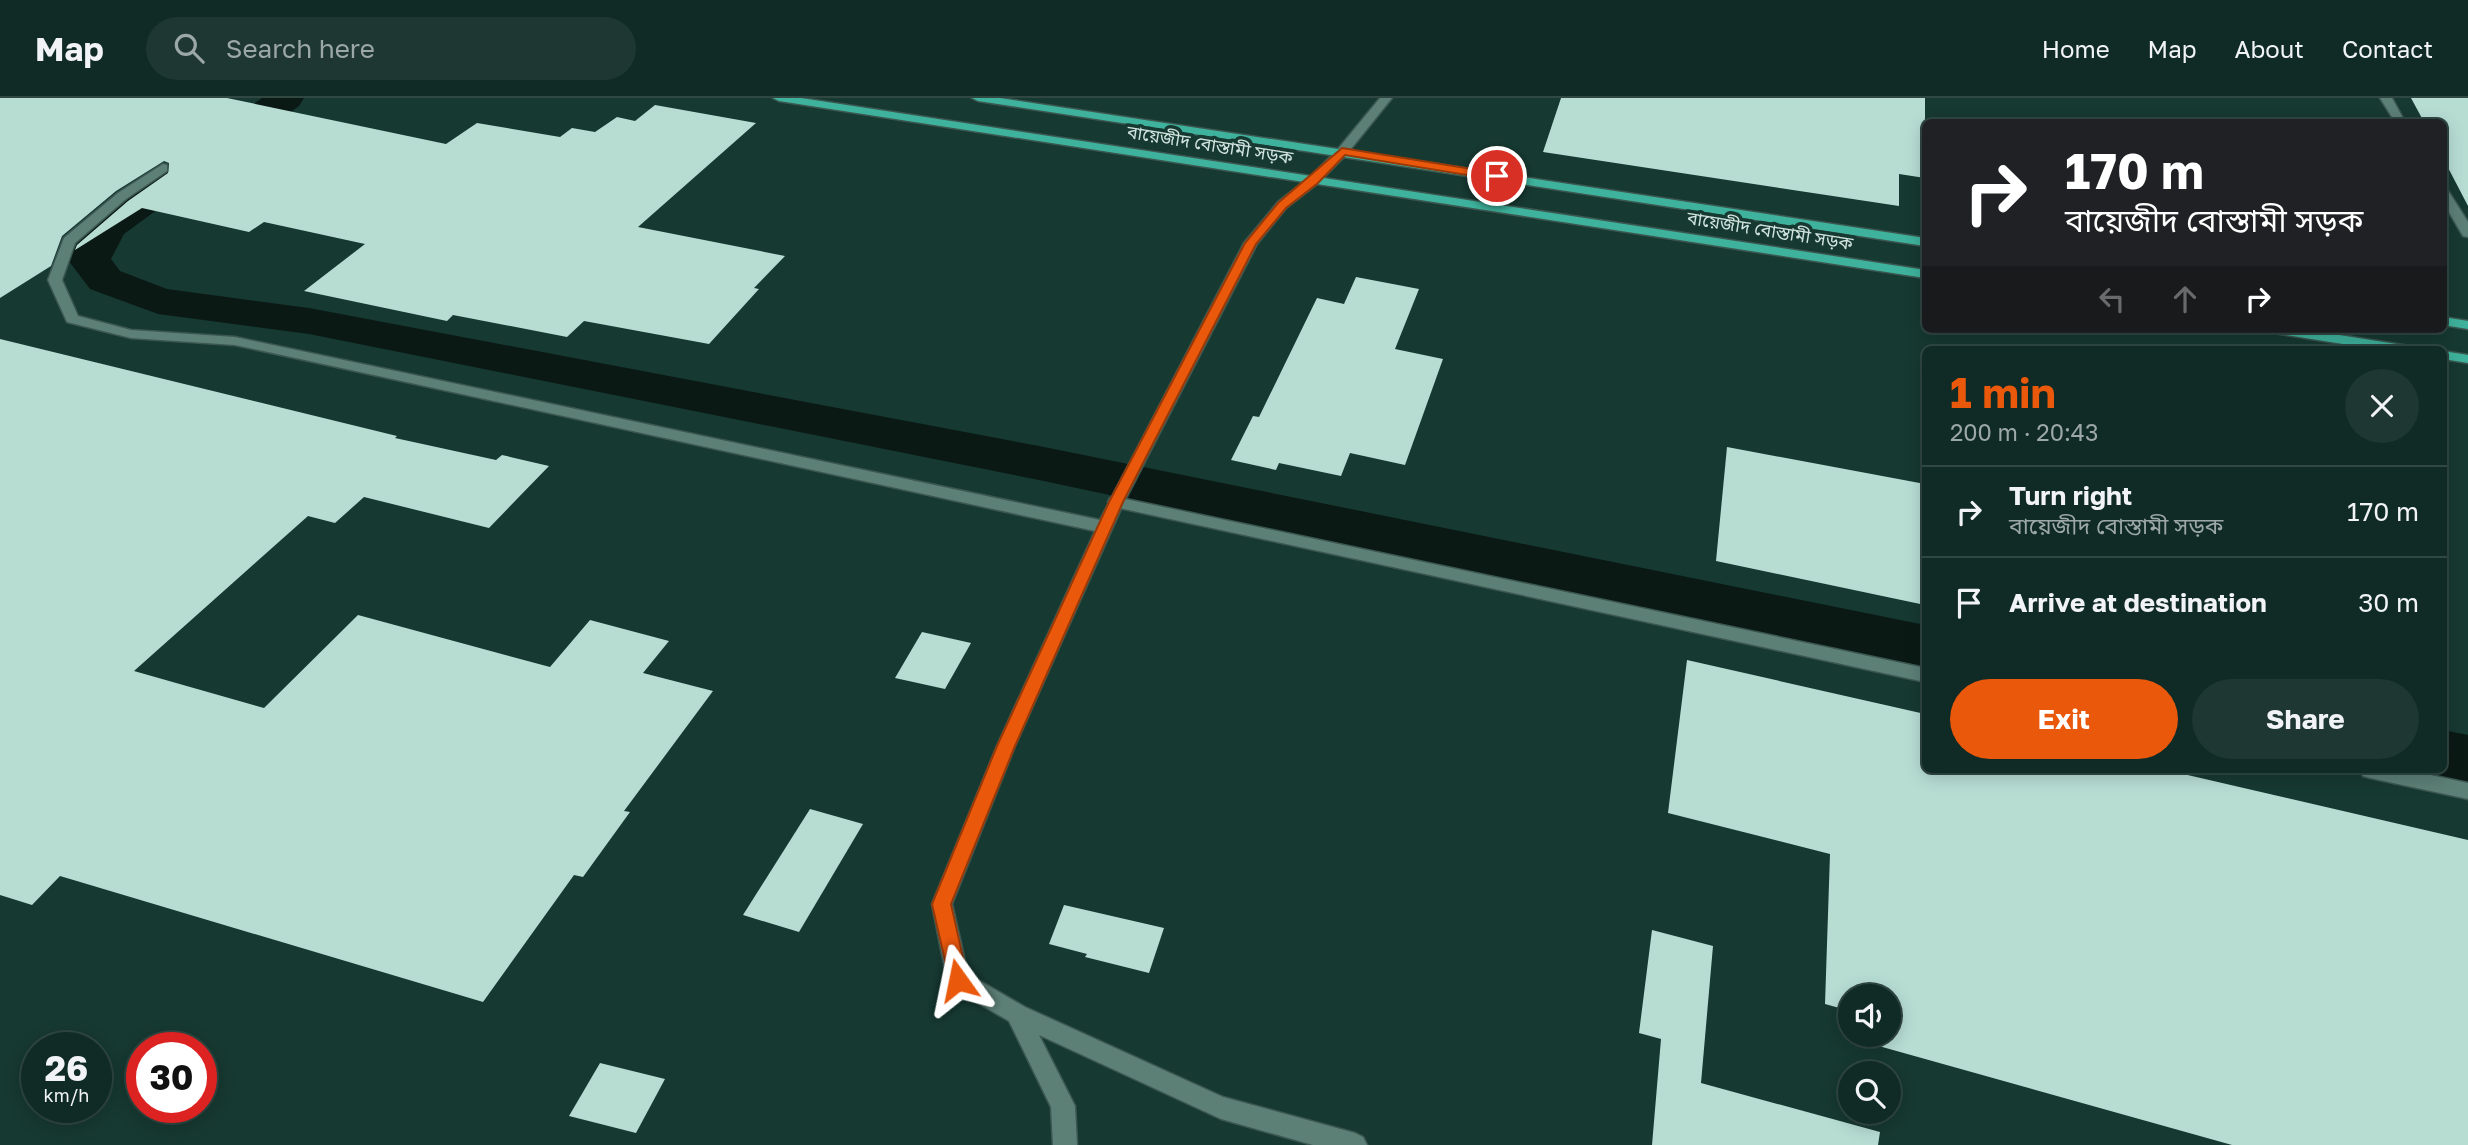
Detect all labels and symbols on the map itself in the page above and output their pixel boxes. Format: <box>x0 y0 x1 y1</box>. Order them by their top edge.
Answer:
street label: বায়েজীদ বোস্তামী সড়ক <box>1125 120 1295 168</box>
pin <box>1467 146 1527 206</box>
street label: বায়েজীদ বোস্তামী সড়ক <box>1685 206 1855 254</box>
position arrow <box>921 943 995 1017</box>
speed limit sign: 30 <box>126 1032 217 1123</box>

